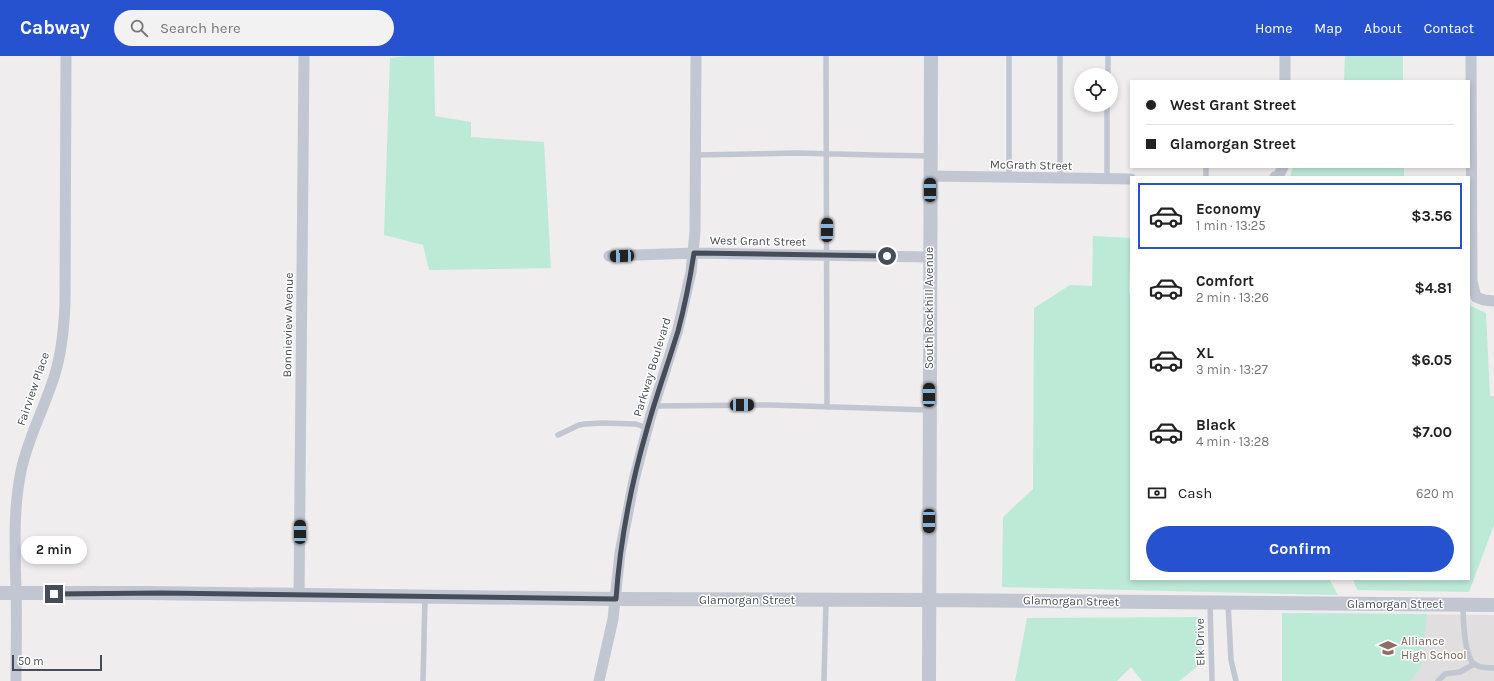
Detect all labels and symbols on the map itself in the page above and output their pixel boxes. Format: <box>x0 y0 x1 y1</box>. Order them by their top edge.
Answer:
street label: McGrath Street <box>990 157 1073 173</box>
car <box>924 178 936 202</box>
car <box>821 218 833 242</box>
street label: West Grant Street <box>710 233 807 249</box>
route start <box>878 247 896 265</box>
street label: South Rockhill Avenue <box>922 247 936 369</box>
car <box>610 250 634 262</box>
street label: Bonnieview Avenue <box>280 272 296 378</box>
street label: Parkway Boulevard <box>630 316 674 418</box>
street label: Fairview Place <box>14 350 52 428</box>
car <box>923 383 935 407</box>
car <box>730 399 754 411</box>
car <box>923 509 935 533</box>
car <box>294 520 306 544</box>
callout: 2 min <box>21 536 87 564</box>
route end <box>45 585 63 603</box>
street label: Glamorgan Street <box>699 593 796 607</box>
street label: Glamorgan Street <box>1023 593 1120 609</box>
street label: Glamorgan Street <box>1347 597 1444 611</box>
street label: Elk Drive <box>1193 618 1207 666</box>
place label: Alliance High School <box>1401 634 1467 662</box>
school or university icon: Alliance High School <box>1378 638 1398 658</box>
scale bar <box>12 653 102 672</box>

